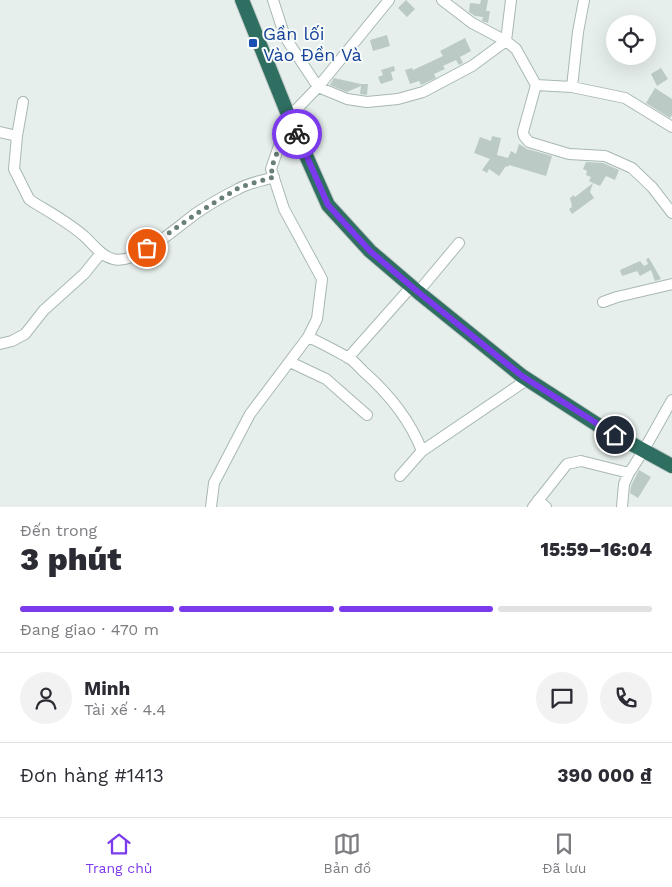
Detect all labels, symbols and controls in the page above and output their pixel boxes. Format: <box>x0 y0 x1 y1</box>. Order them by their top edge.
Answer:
map controls <box>606 15 656 65</box>
button: locate <box>606 15 656 65</box>
place label: Gần lối Vào Đền Và <box>263 23 362 65</box>
marker: Gần lối Vào Đền Và <box>247 37 259 49</box>
courier <box>272 109 322 159</box>
icon: bike <box>283 120 311 148</box>
pin <box>126 227 168 269</box>
icon: bag <box>133 234 161 262</box>
pin <box>594 414 636 456</box>
icon: home <box>601 421 629 449</box>
text: Đến trong <box>20 521 97 540</box>
text: 15:59–16:04 <box>540 538 652 561</box>
text: 3 phút <box>20 540 122 578</box>
text: Đang giao · 470 m <box>20 620 159 639</box>
button: person <box>20 672 72 724</box>
button: chat <box>536 672 588 724</box>
button: phone <box>600 672 652 724</box>
text: Minh <box>84 677 130 700</box>
text: Tài xế · 4.4 <box>84 700 166 719</box>
text: Đơn hàng #1413 <box>20 764 164 787</box>
text: 390 000 ₫ <box>557 764 652 787</box>
tab: Trang chủ <box>86 830 152 876</box>
tab: Bản đồ <box>323 830 371 876</box>
tab: Đã lưu <box>542 830 586 876</box>

